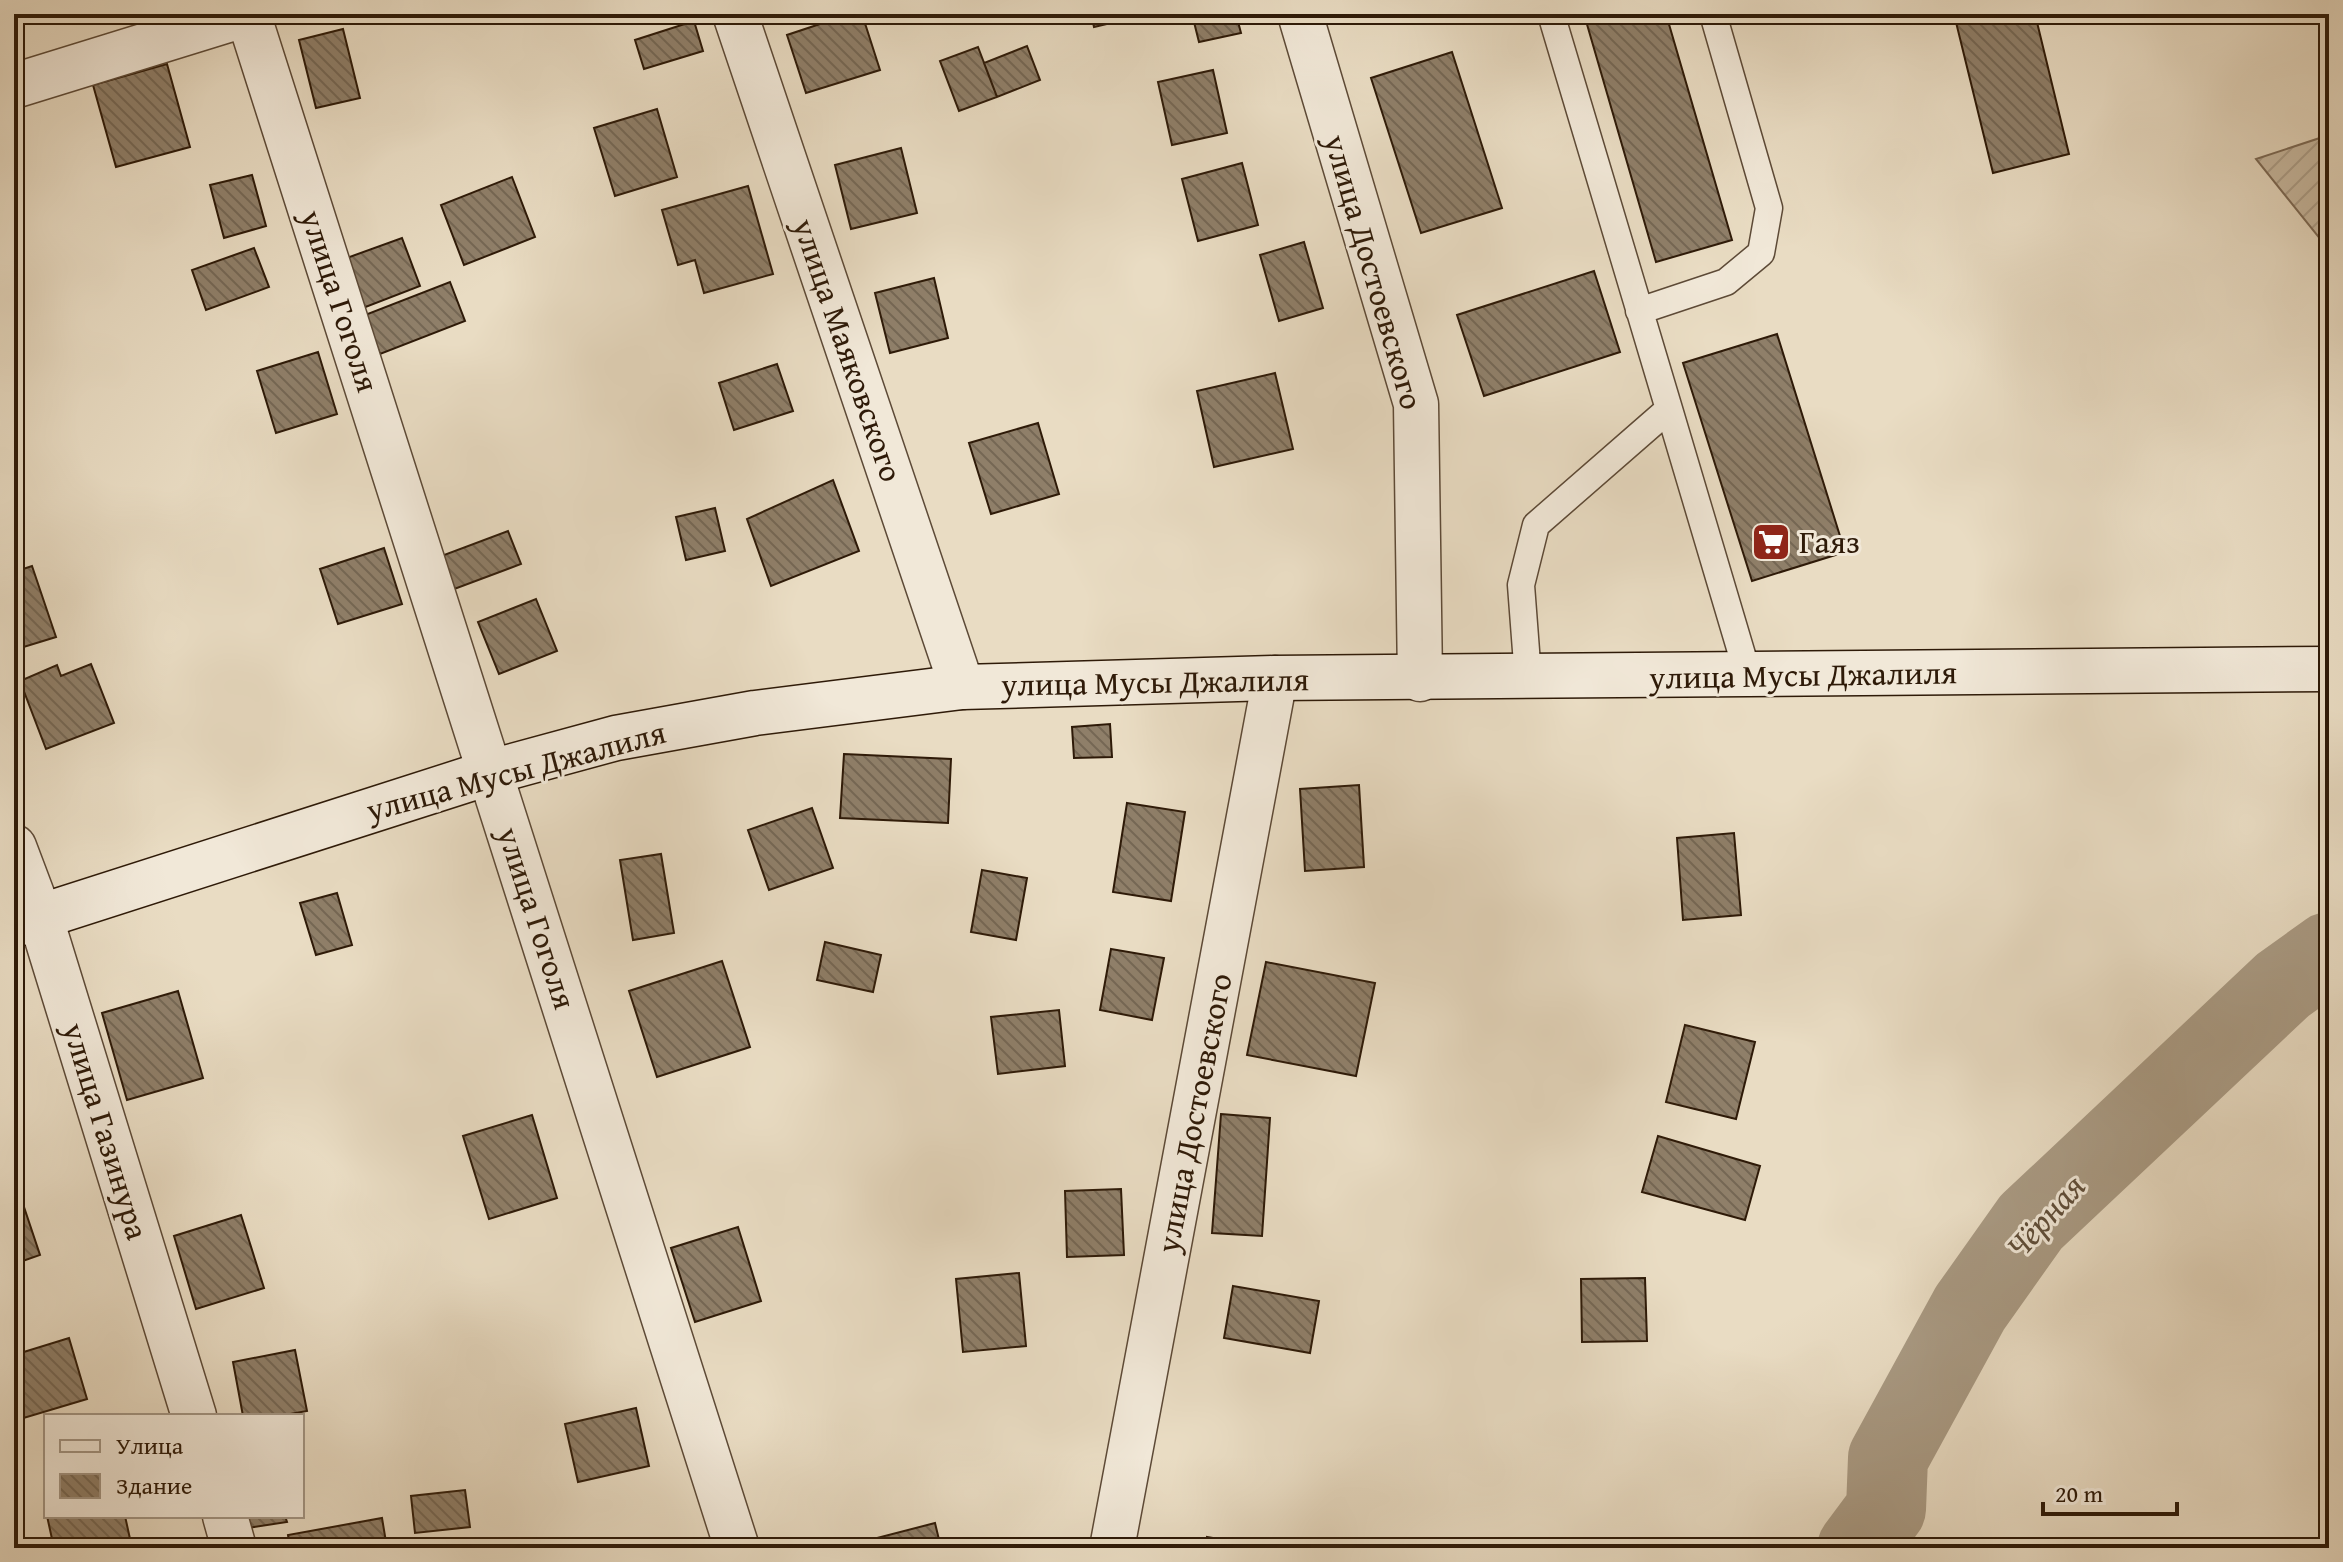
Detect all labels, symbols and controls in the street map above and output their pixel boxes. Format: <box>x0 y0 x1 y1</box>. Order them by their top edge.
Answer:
street label: улица Достоевского <box>1312 128 1436 415</box>
street label: улица Гоголя <box>289 203 392 398</box>
street label: улица Маяковского <box>781 211 916 488</box>
place label: Гаяз <box>1799 518 1860 565</box>
supermarket icon: Гаяз <box>1750 521 1792 563</box>
street label: улица Мусы Джалиля <box>1648 648 1957 701</box>
street label: улица Мусы Джалиля <box>1000 655 1309 708</box>
street label: улица Мусы Джалиля <box>360 708 671 833</box>
street label: улица Гоголя <box>486 820 589 1015</box>
street label: улица Достоевского <box>1143 969 1244 1258</box>
street label: улица Газинура <box>51 1016 162 1246</box>
water label: Чёрная <box>1993 1162 2096 1269</box>
legend <box>44 1414 304 1518</box>
text: Улица <box>116 1428 184 1463</box>
scale bar <box>2043 1466 2177 1516</box>
text: Здание <box>116 1468 192 1503</box>
text: 20 m <box>2055 1476 2103 1511</box>

